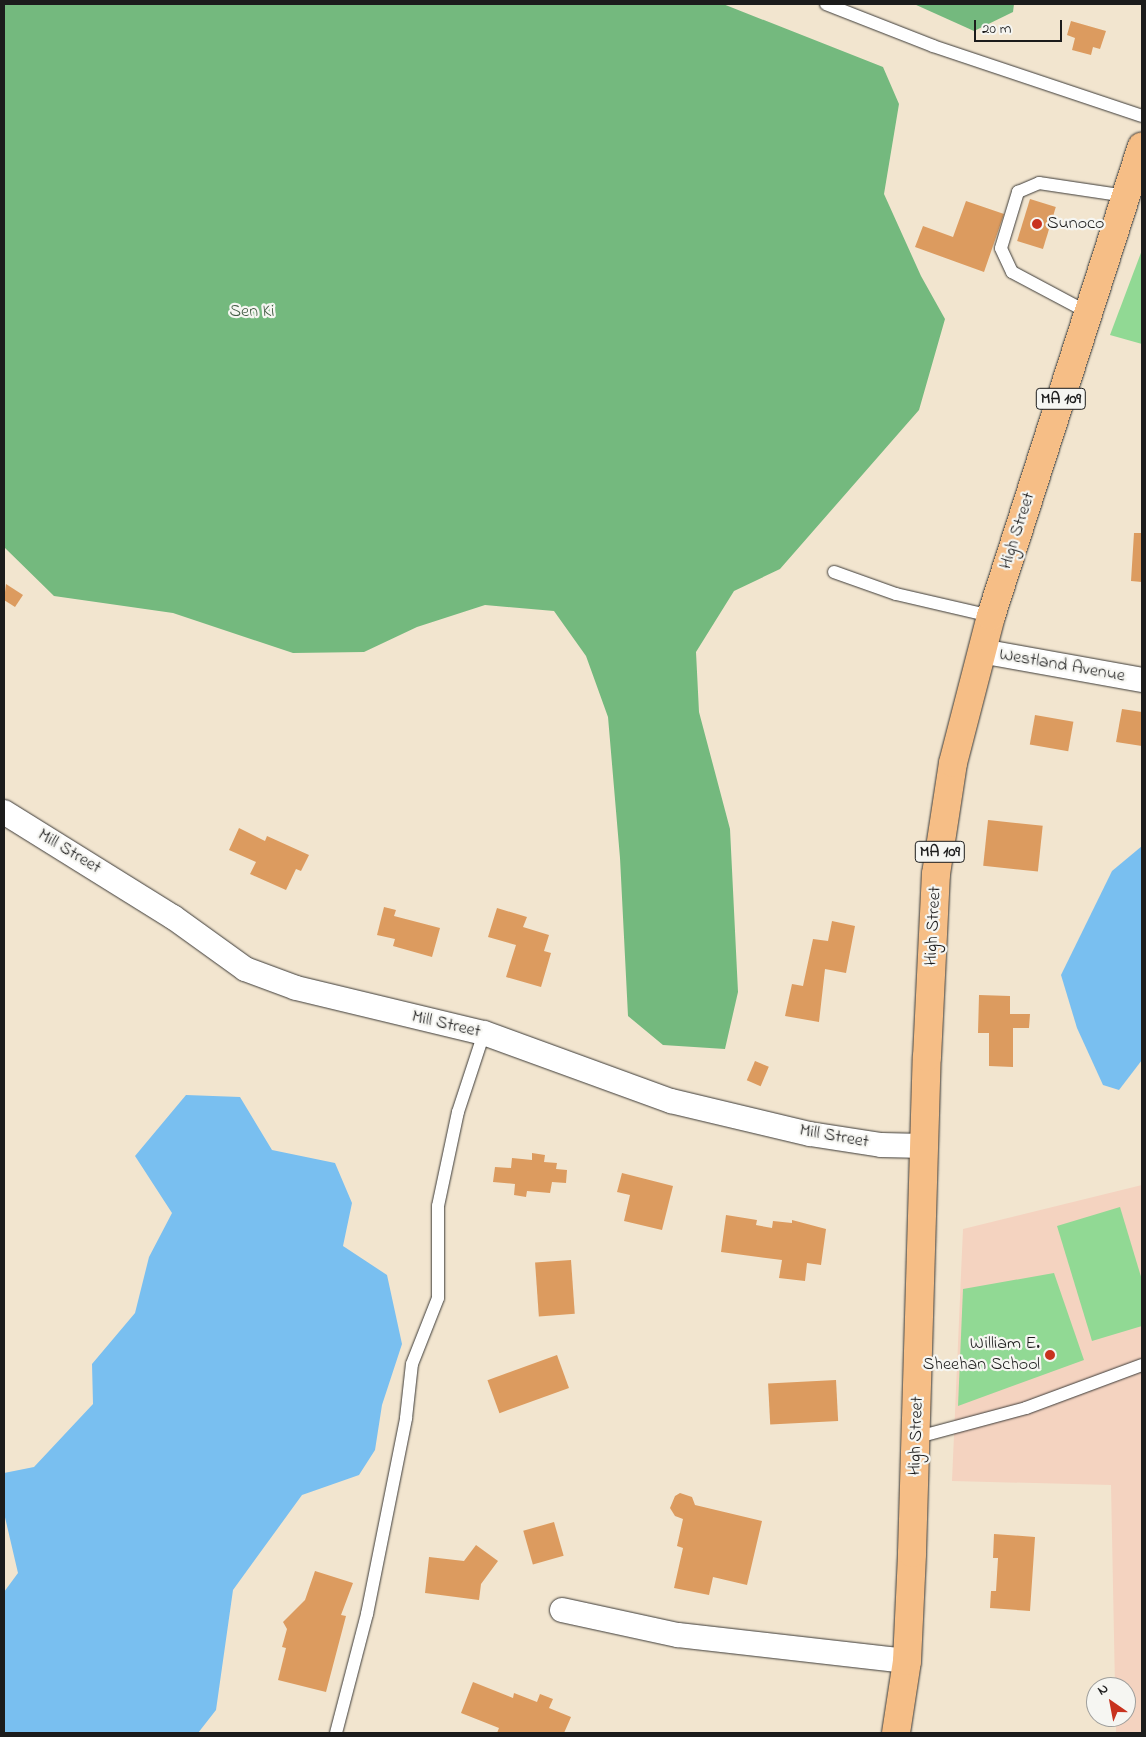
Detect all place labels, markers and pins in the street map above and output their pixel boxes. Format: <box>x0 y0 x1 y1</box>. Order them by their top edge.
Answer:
place label: Sunoco <box>1047 213 1104 235</box>
marker: Sunoco <box>1031 218 1043 230</box>
place label: William E. Sheehan School <box>923 1334 1040 1376</box>
marker: William E. Sheehan School <box>1044 1349 1056 1361</box>

